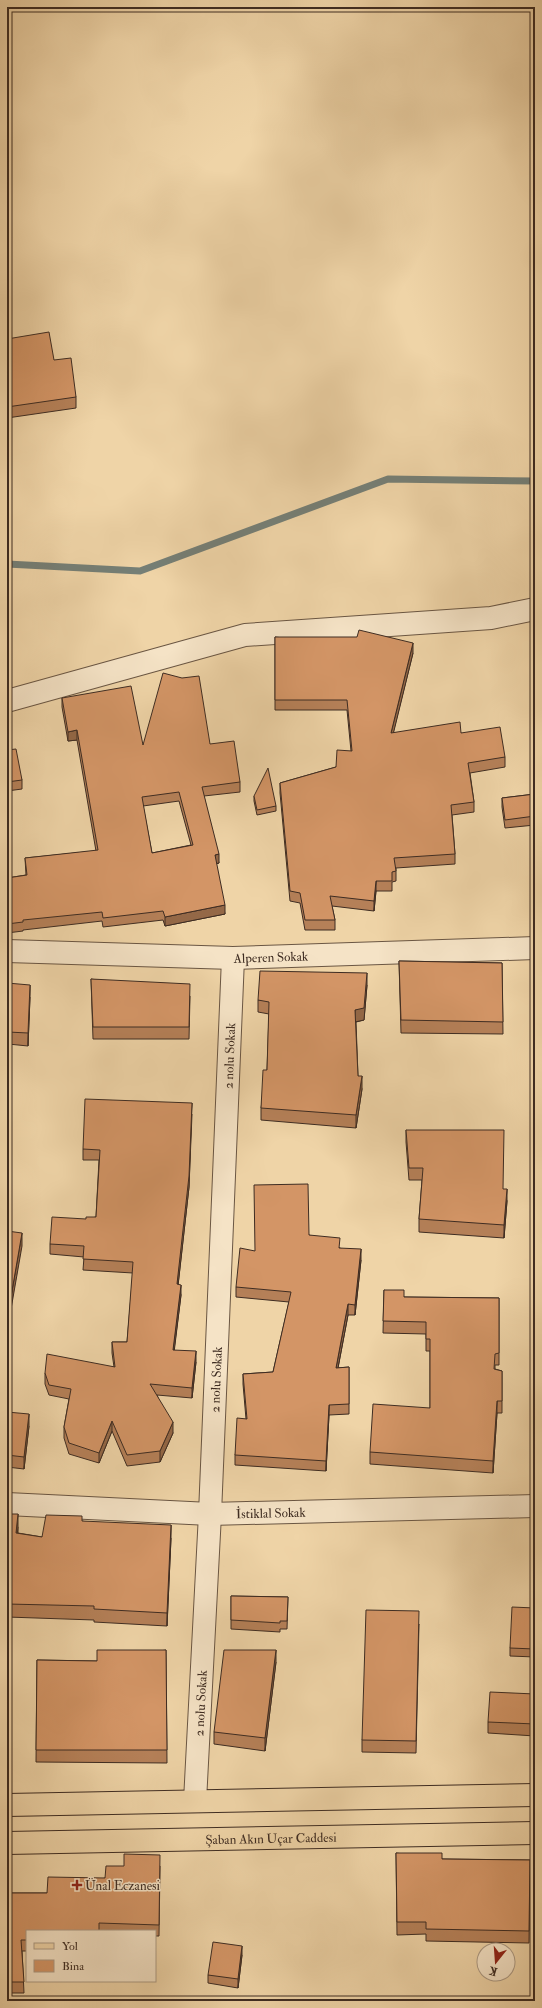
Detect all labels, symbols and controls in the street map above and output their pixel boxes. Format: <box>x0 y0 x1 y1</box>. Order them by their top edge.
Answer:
street label: Alperen Sokak <box>232 948 309 968</box>
street label: 2 nolu Sokak <box>221 1022 239 1089</box>
street label: 2 nolu Sokak <box>207 1345 226 1413</box>
street label: İstiklal Sokak <box>236 1505 307 1522</box>
street label: 2 nolu Sokak <box>191 1669 211 1737</box>
street label: Şaban Akın Uçar Caddesi <box>205 1830 337 1848</box>
place label: Ünal Eczanesi <box>85 1878 161 1894</box>
marker: Ünal Eczanesi <box>72 1880 82 1890</box>
legend <box>26 1930 156 1982</box>
text: Yol <box>62 1939 78 1954</box>
north arrow <box>476 1942 516 1982</box>
text: Bina <box>62 1959 85 1974</box>
text: K <box>486 1963 499 1978</box>

